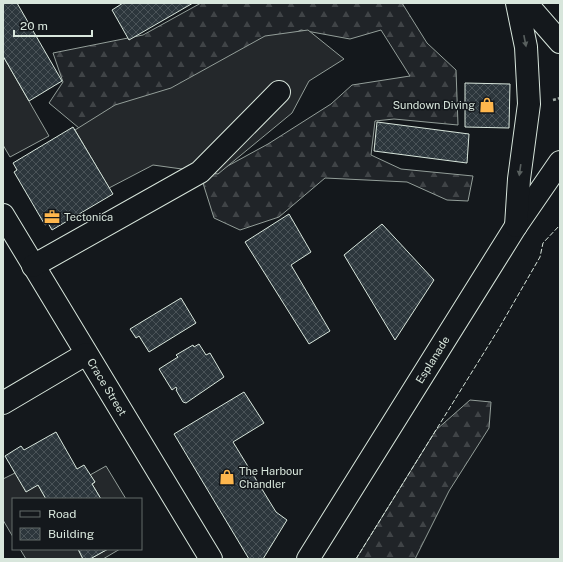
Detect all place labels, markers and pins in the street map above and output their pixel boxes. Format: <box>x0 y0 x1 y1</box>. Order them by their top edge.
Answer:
shop icon: Sundown Diving <box>478 96 496 114</box>
place label: Sundown Diving <box>393 99 475 111</box>
office icon: Tectonica <box>43 208 61 226</box>
place label: Tectonica <box>64 211 113 223</box>
place label: The Harbour Chandler <box>239 465 303 490</box>
shop icon: The Harbour Chandler <box>218 468 236 486</box>

